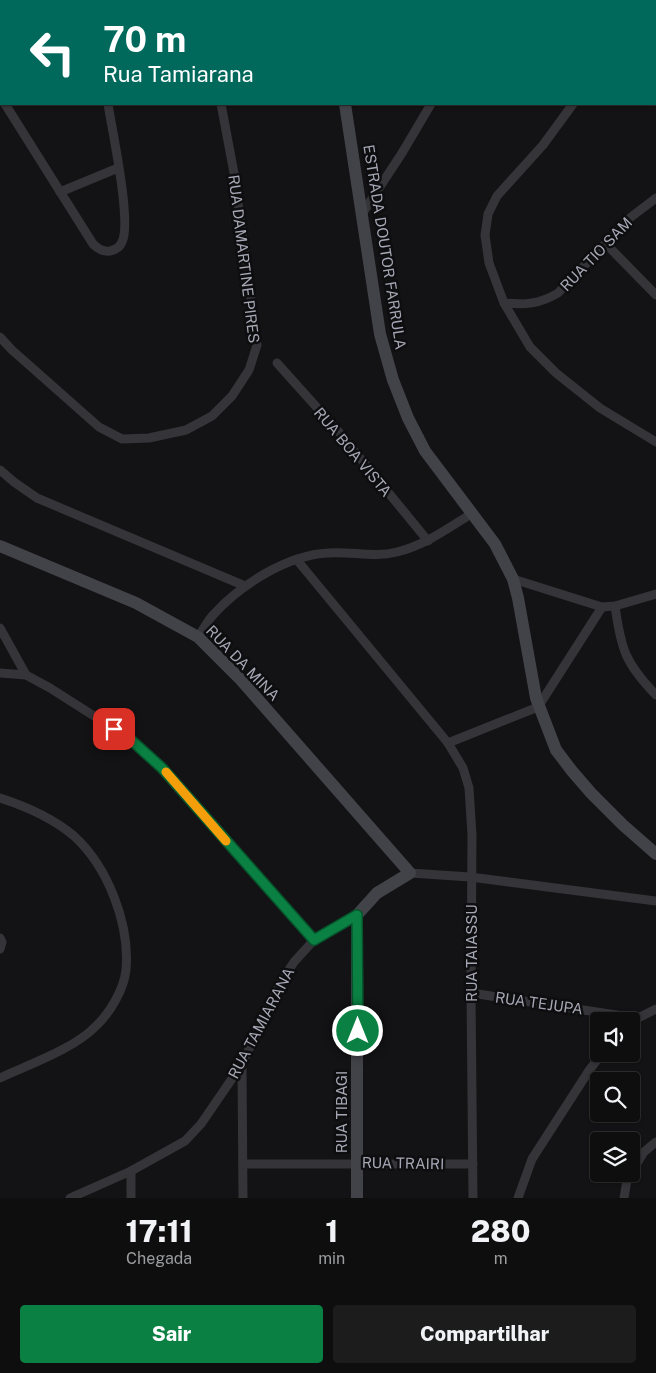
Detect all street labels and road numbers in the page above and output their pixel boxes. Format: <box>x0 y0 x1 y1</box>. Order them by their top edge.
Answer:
street label: ESTRADA DOUTOR FARRULA <box>360 143 410 351</box>
street label: RUA DAMARTINE PIRES <box>225 174 263 344</box>
street label: RUA TIO SAM <box>557 214 635 294</box>
street label: RUA BOA VISTA <box>311 404 395 500</box>
street label: RUA DA MINA <box>203 622 283 704</box>
street label: RUA TAIASSU <box>463 904 480 1002</box>
street label: RUA TAMIARANA <box>225 964 298 1081</box>
street label: RUA TEJUPA <box>494 988 584 1018</box>
street label: RUA TIBAGI <box>333 1071 350 1153</box>
street label: RUA TRAIRI <box>362 1154 444 1172</box>

